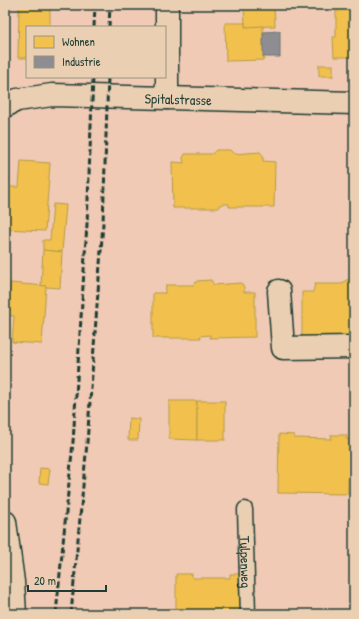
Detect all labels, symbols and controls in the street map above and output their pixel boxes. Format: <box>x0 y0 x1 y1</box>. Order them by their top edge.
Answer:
legend <box>26 26 166 78</box>
text: Wohnen <box>62 33 95 50</box>
text: Industrie <box>62 53 101 70</box>
street label: Spitalstrasse <box>144 88 212 109</box>
street label: Tulpenweg <box>236 536 257 588</box>
scale bar <box>28 567 106 593</box>
text: 20 m <box>34 572 56 589</box>

